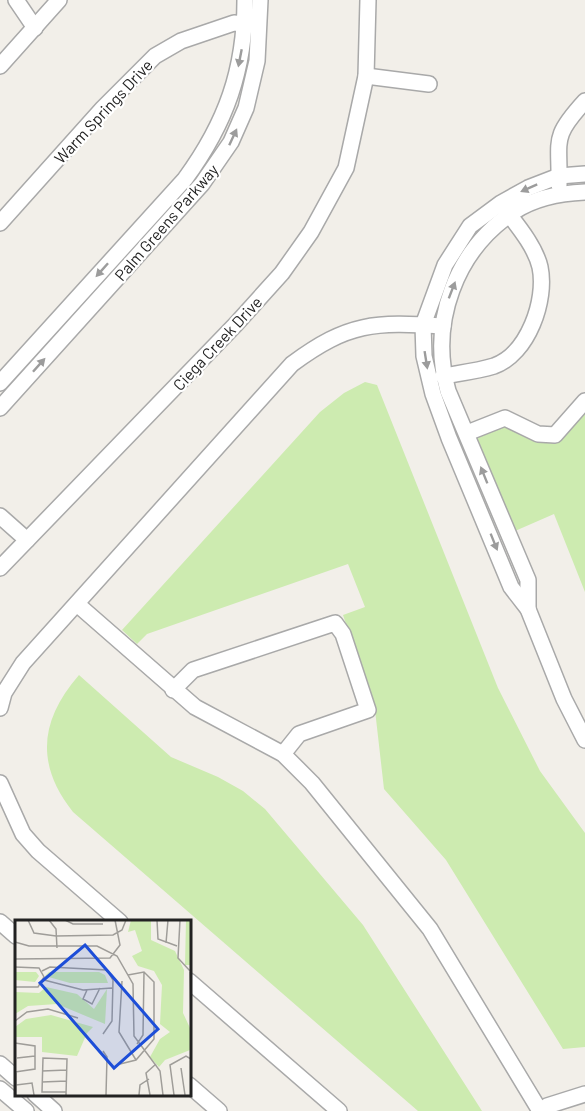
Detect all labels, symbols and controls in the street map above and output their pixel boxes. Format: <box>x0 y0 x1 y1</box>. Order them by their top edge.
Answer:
one-way arrow <box>235 49 244 68</box>
street label: Warm Springs Drive <box>50 55 156 167</box>
one-way arrow <box>229 128 238 145</box>
street label: Palm Greens Parkway <box>110 159 222 284</box>
one-way arrow <box>520 184 538 194</box>
one-way arrow <box>95 263 109 278</box>
one-way arrow <box>447 281 457 299</box>
street label: Ciega Creek Drive <box>169 292 265 394</box>
one-way arrow <box>421 351 430 370</box>
one-way arrow <box>32 357 46 372</box>
one-way arrow <box>479 466 488 484</box>
one-way arrow <box>489 534 499 552</box>
inset map <box>15 920 190 1096</box>

